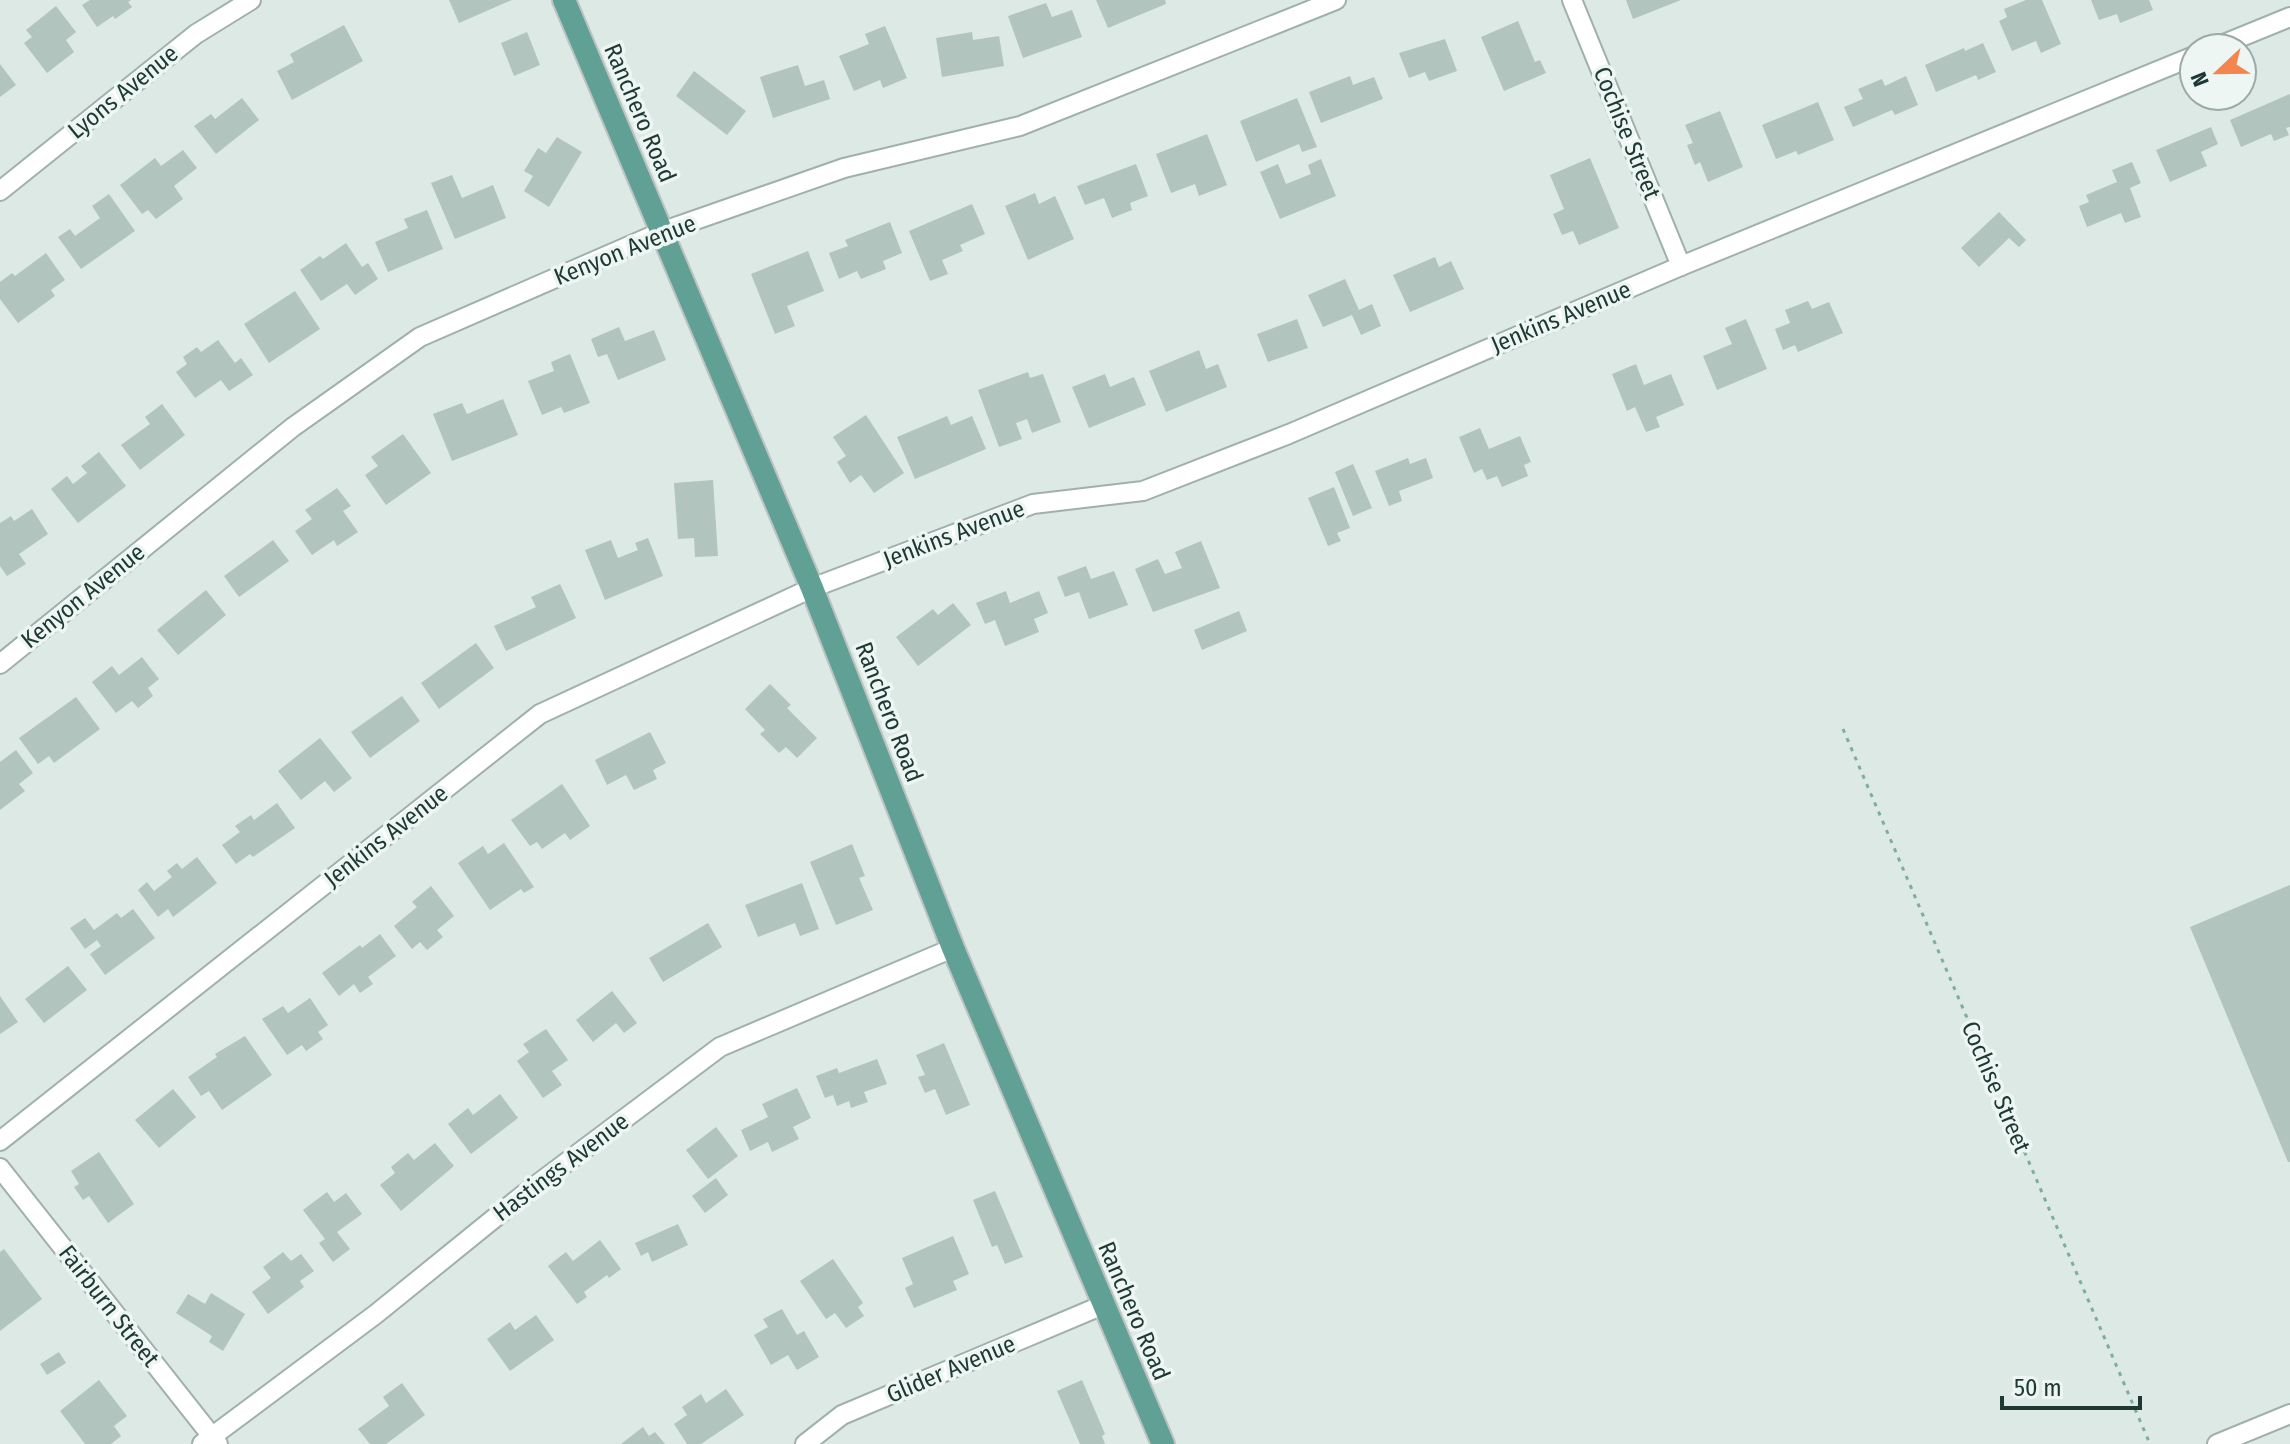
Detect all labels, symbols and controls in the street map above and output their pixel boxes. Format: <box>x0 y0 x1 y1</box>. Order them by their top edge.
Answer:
north arrow <box>2178 32 2258 112</box>
street label: Lyons Avenue <box>63 39 183 145</box>
street label: Ranchero Road <box>598 40 682 186</box>
street label: Cochise Street <box>1588 63 1666 203</box>
text: N <box>2185 68 2215 90</box>
street label: Kenyon Avenue <box>550 209 700 291</box>
street label: Jenkins Avenue <box>1487 275 1635 359</box>
street label: Jenkins Avenue <box>879 494 1029 574</box>
street label: Kenyon Avenue <box>16 538 150 654</box>
street label: Ranchero Road <box>849 638 929 786</box>
street label: Jenkins Avenue <box>319 779 453 893</box>
street label: Cochise Street <box>1956 1017 2036 1157</box>
street label: Hastings Avenue <box>488 1107 634 1227</box>
street label: Ranchero Road <box>1092 1238 1176 1384</box>
street label: Fairburn Street <box>53 1240 165 1372</box>
street label: Glider Avenue <box>882 1329 1020 1409</box>
scale bar <box>2002 1360 2140 1410</box>
text: 50 m <box>2014 1374 2062 1402</box>

